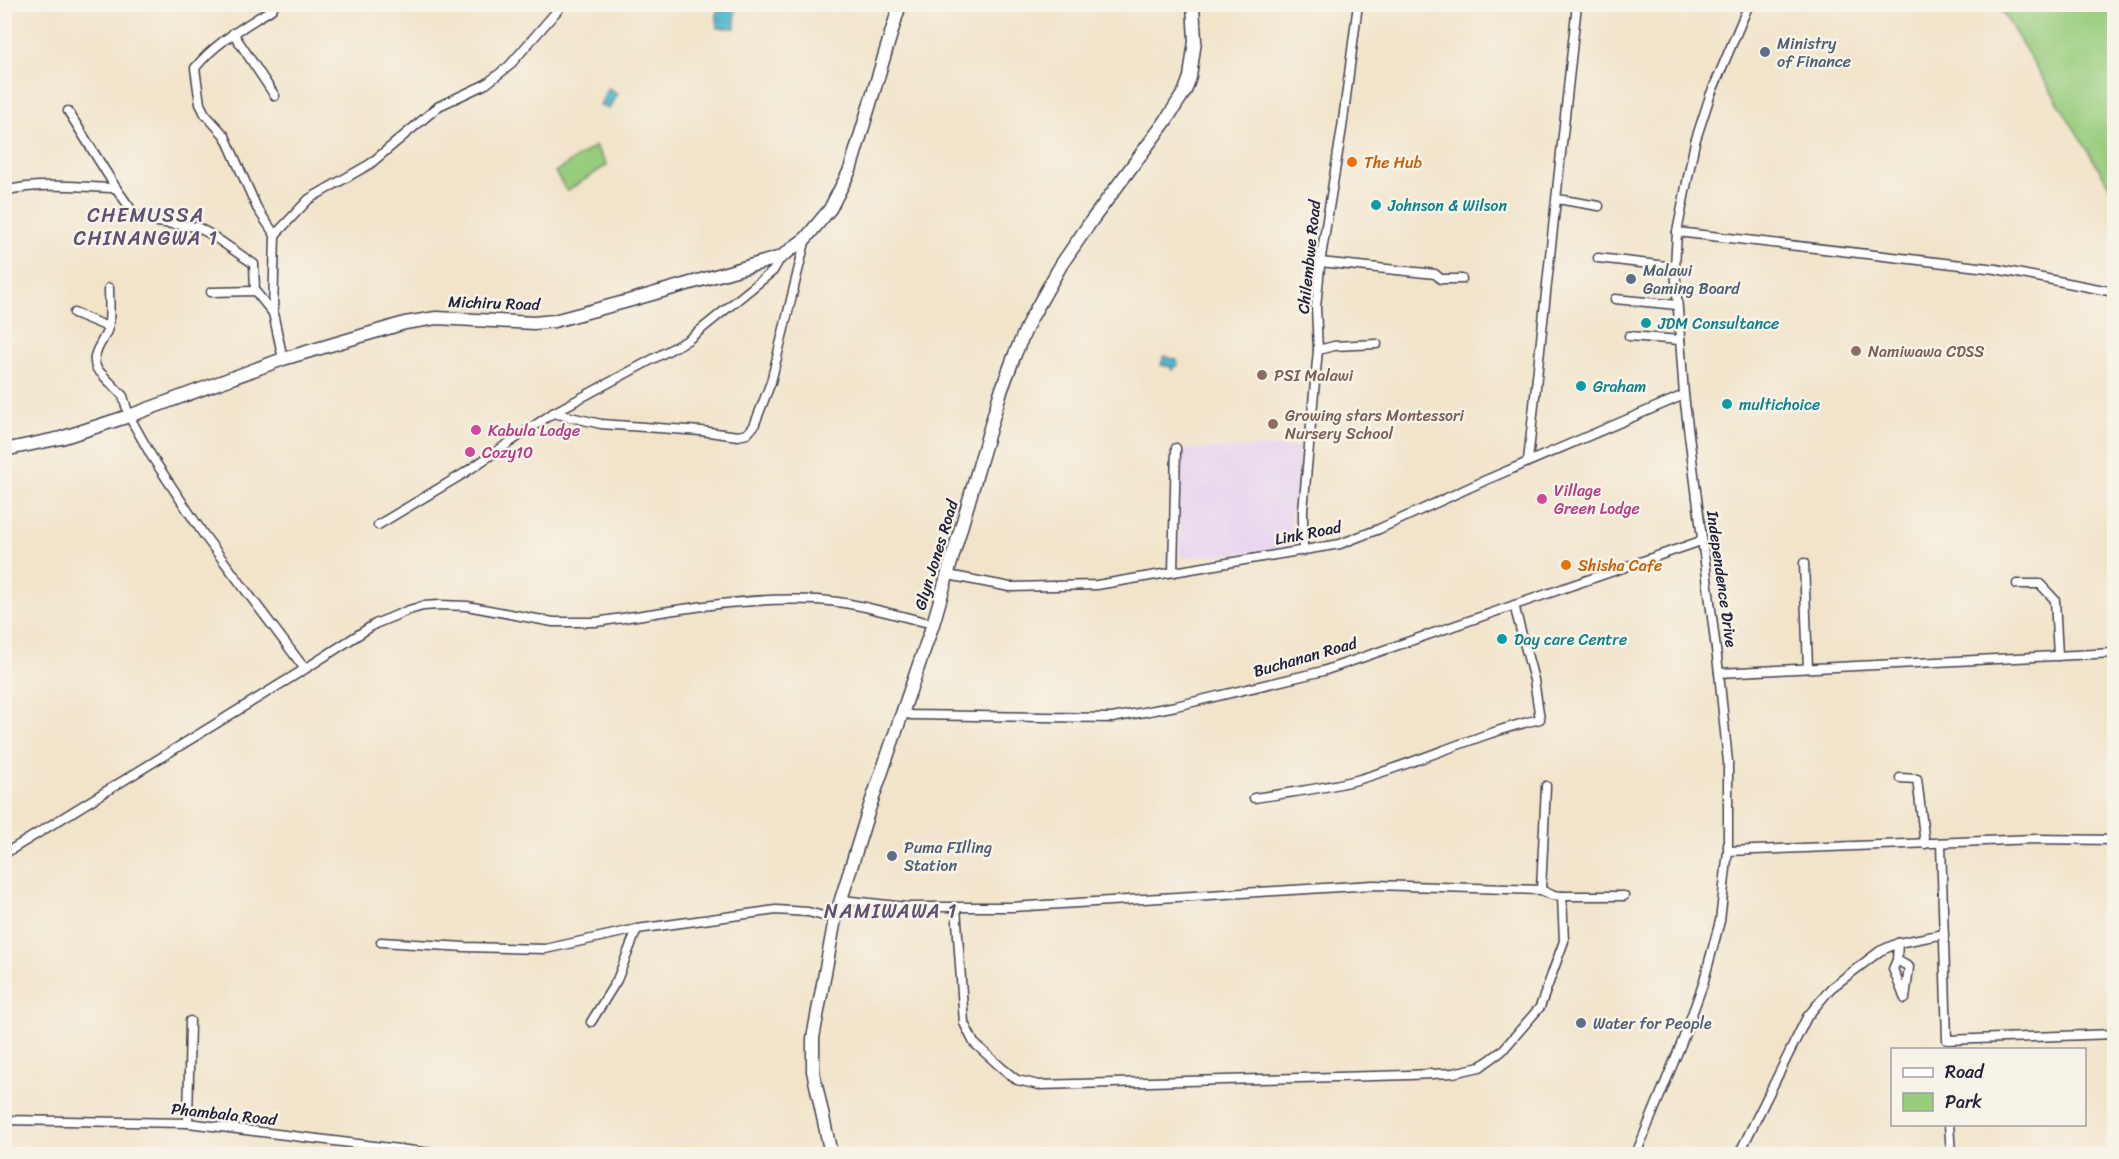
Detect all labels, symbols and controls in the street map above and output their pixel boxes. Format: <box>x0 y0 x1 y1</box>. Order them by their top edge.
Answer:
place label: Ministry of Finance <box>1777 29 1851 76</box>
marker: Ministry of Finance <box>1758 45 1772 59</box>
place label: The Hub <box>1364 148 1423 177</box>
marker: The Hub <box>1345 155 1359 169</box>
place label: Johnson & Wilson <box>1387 191 1507 220</box>
street label: Chilembwe Road <box>1289 197 1330 315</box>
district label: CHEMUSSA CHINANGWA 1 <box>73 198 219 256</box>
marker: Johnson & Wilson <box>1369 198 1383 212</box>
place label: Malawi Gaming Board <box>1643 256 1741 303</box>
marker: Malawi Gaming Board <box>1624 272 1638 286</box>
street label: Michiru Road <box>448 287 542 319</box>
place label: JDM Consultance <box>1657 309 1779 338</box>
marker: JDM Consultance <box>1639 316 1653 330</box>
place label: Namiwawa CDSS <box>1868 337 1984 366</box>
marker: Namiwawa CDSS <box>1849 344 1863 358</box>
place label: PSI Malawi <box>1274 361 1354 390</box>
marker: PSI Malawi <box>1255 368 1269 382</box>
place label: Graham <box>1593 372 1646 401</box>
marker: Graham <box>1574 379 1588 393</box>
place label: multichoice <box>1739 390 1820 419</box>
marker: multichoice <box>1720 397 1734 411</box>
place label: Growing stars Montessori Nursery School <box>1285 401 1464 448</box>
place label: Kabula Lodge <box>488 416 580 445</box>
marker: Growing stars Montessori Nursery School <box>1266 417 1280 431</box>
marker: Kabula Lodge <box>469 423 483 437</box>
place label: Cozy10 <box>482 438 533 467</box>
marker: Cozy10 <box>463 445 477 459</box>
place label: Village Green Lodge <box>1554 476 1640 523</box>
marker: Village Green Lodge <box>1535 492 1549 506</box>
street label: Glyn Jones Road <box>906 495 967 614</box>
street label: Independence Drive <box>1698 508 1746 650</box>
street label: Link Road <box>1272 512 1345 554</box>
place label: Shisha Cafe <box>1578 551 1662 580</box>
marker: Shisha Cafe <box>1559 558 1573 572</box>
place label: Day care Centre <box>1514 625 1627 654</box>
street label: Buchanan Road <box>1250 628 1362 686</box>
marker: Day care Centre <box>1495 632 1509 646</box>
place label: Puma FIlling Station <box>904 833 992 880</box>
marker: Puma FIlling Station <box>885 849 899 863</box>
district label: NAMIWAWA 1 <box>824 894 958 929</box>
place label: Water for People <box>1593 1009 1712 1038</box>
marker: Water for People <box>1574 1016 1588 1030</box>
legend <box>1891 1048 2086 1126</box>
text: Road <box>1945 1056 1985 1088</box>
text: Park <box>1945 1086 1982 1118</box>
street label: Phambala Road <box>170 1094 280 1134</box>

